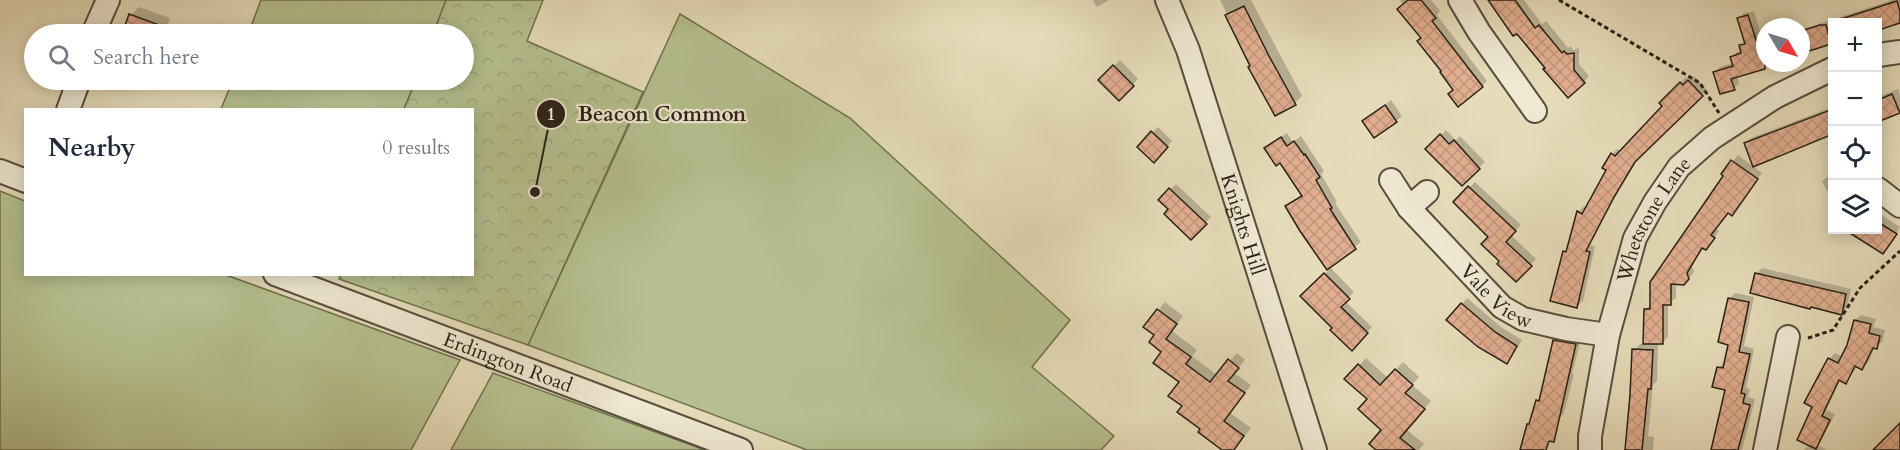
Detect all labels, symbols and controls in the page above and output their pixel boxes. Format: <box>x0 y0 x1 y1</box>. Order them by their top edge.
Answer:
north arrow <box>1756 18 1810 72</box>
map controls <box>1828 18 1882 234</box>
button: + <box>1828 18 1882 72</box>
search box <box>24 24 474 90</box>
icon: search <box>45 41 78 74</box>
text: Search here <box>93 42 200 72</box>
button: − <box>1828 72 1882 126</box>
callout: Beacon Common <box>536 95 759 134</box>
text: Beacon Common <box>578 100 747 129</box>
text: 1 <box>546 102 556 127</box>
button: locate <box>1828 126 1882 180</box>
text: Nearby <box>48 130 136 165</box>
text: 0 results <box>382 134 450 161</box>
street label: Whetstone Lane <box>1610 150 1696 286</box>
street label: Knights Hill <box>1214 170 1272 278</box>
button: layers <box>1828 180 1882 234</box>
street label: Vale View <box>1454 258 1535 335</box>
street label: Erdington Road <box>439 326 577 399</box>

